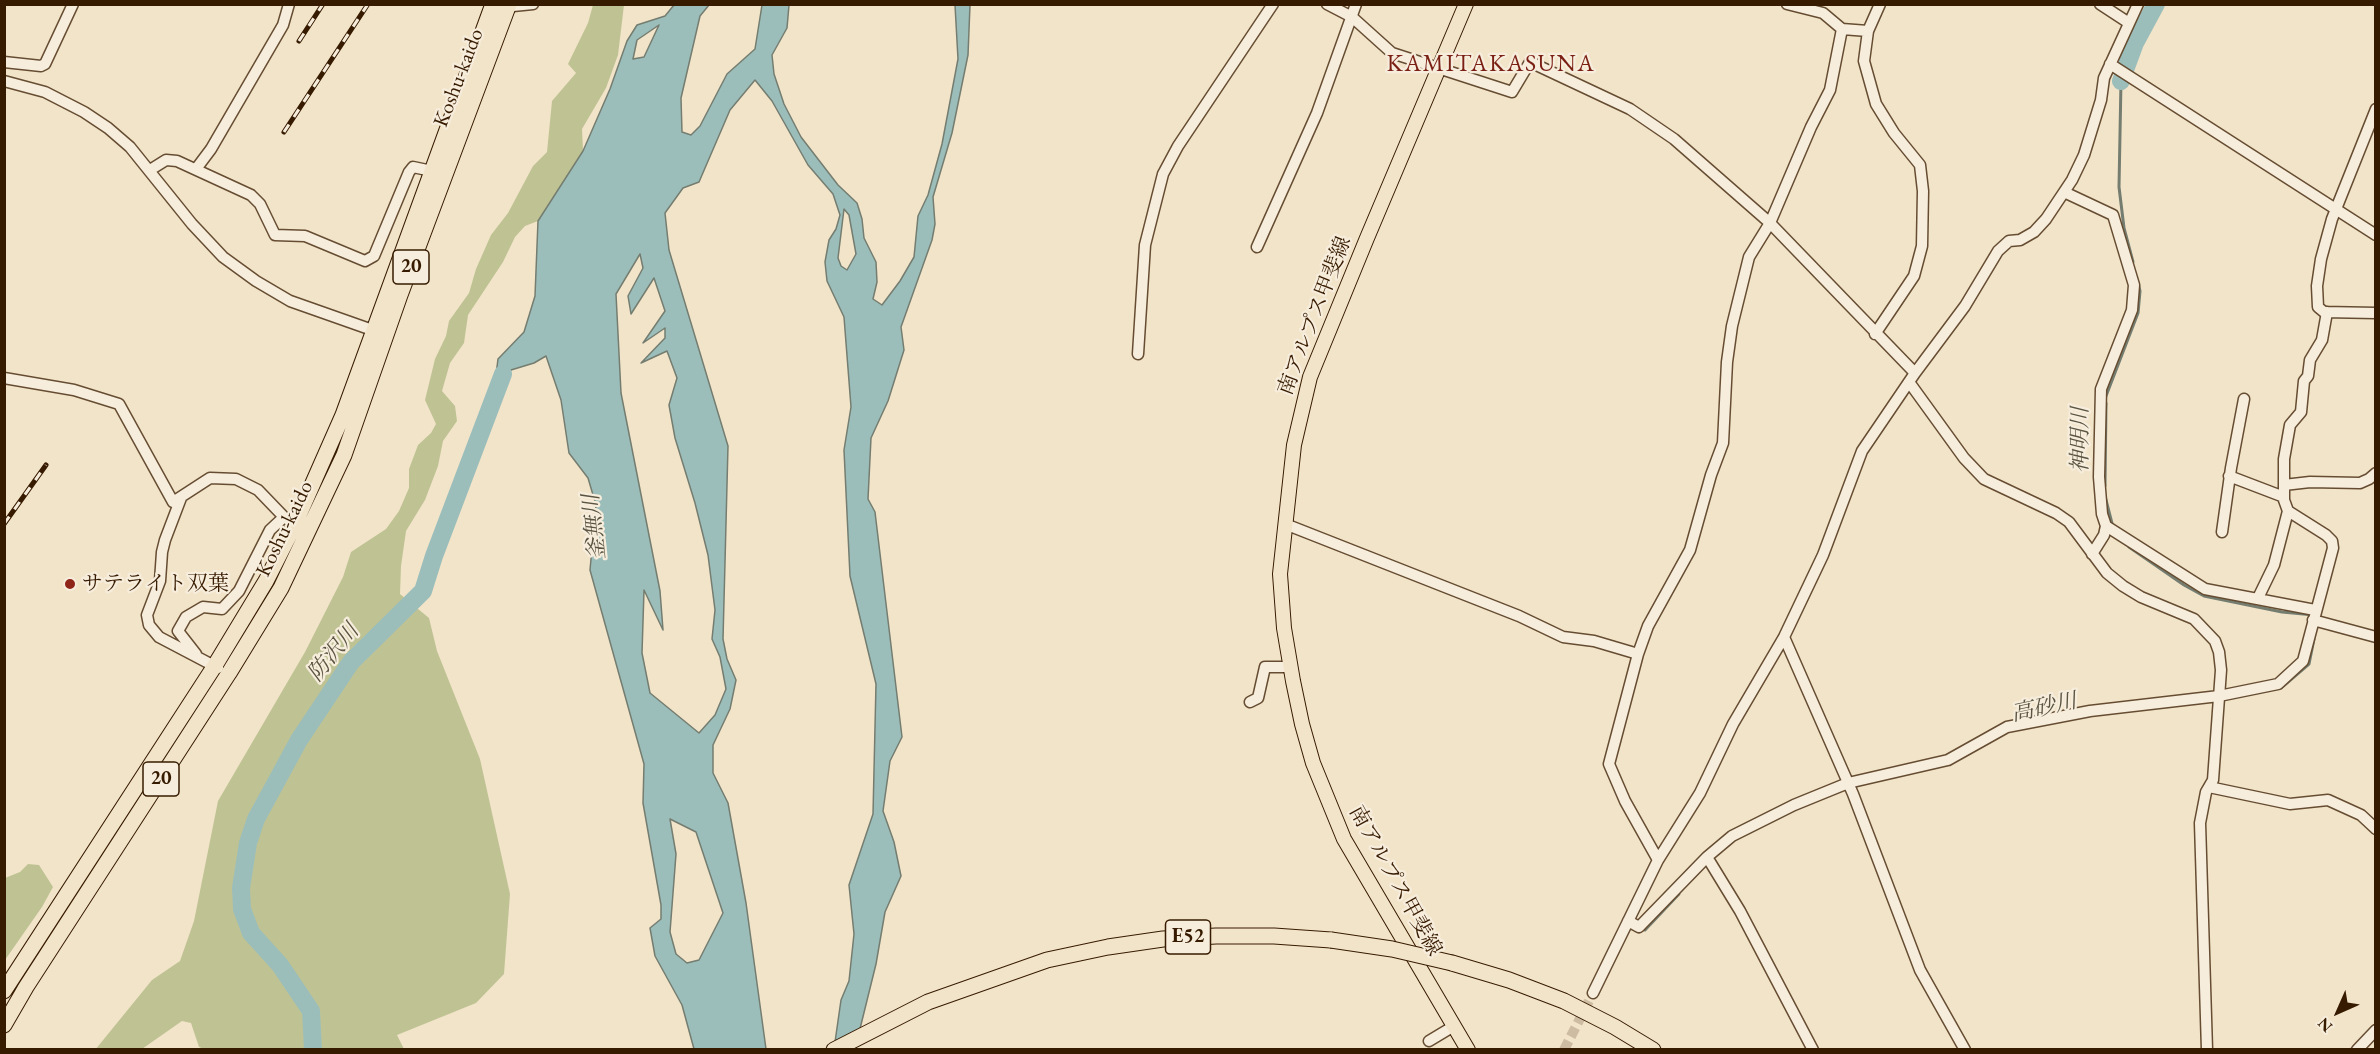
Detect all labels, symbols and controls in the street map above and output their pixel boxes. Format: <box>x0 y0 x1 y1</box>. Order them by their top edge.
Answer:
street label: Koshu-kaido <box>429 25 489 131</box>
district label: KAMITAKASUNA <box>1387 50 1595 78</box>
street label: 南アルプス甲斐線 <box>1273 233 1357 399</box>
road number: 20 <box>393 250 429 284</box>
water label: 神明川 <box>2068 407 2094 473</box>
street label: Koshu-kaido <box>251 477 319 581</box>
water label: 釜無川 <box>578 493 612 561</box>
place label: サテライト双葉 <box>82 571 229 597</box>
marker: サテライト双葉 <box>63 577 77 591</box>
water label: 防沢川 <box>303 619 365 687</box>
water label: 高砂川 <box>2009 688 2079 728</box>
road number: 20 <box>143 762 179 796</box>
street label: 南アルプス甲斐線 <box>1343 801 1447 961</box>
road number: E52 <box>1166 920 1210 954</box>
north arrow <box>2308 982 2368 1042</box>
text: N <box>2313 1013 2337 1037</box>

